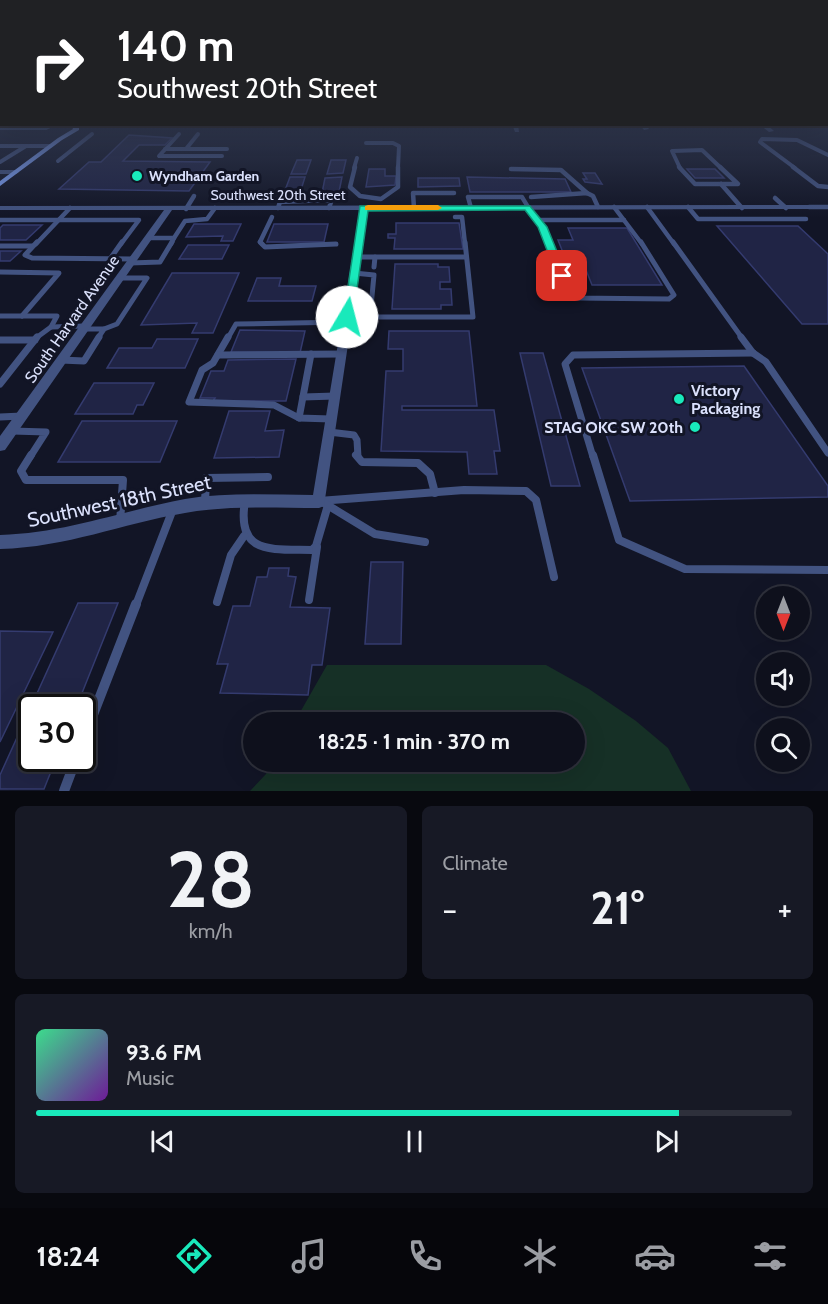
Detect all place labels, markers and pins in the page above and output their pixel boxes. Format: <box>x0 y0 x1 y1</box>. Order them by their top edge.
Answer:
place label: Wyndham Garden <box>149 167 259 185</box>
marker: Wyndham Garden <box>130 169 144 183</box>
pin <box>536 250 587 301</box>
place label: Victory Packaging <box>691 381 760 418</box>
marker: Victory Packaging <box>672 392 686 406</box>
place label: STAG OKC SW 20th <box>544 418 683 437</box>
marker: STAG OKC SW 20th <box>688 420 702 434</box>

